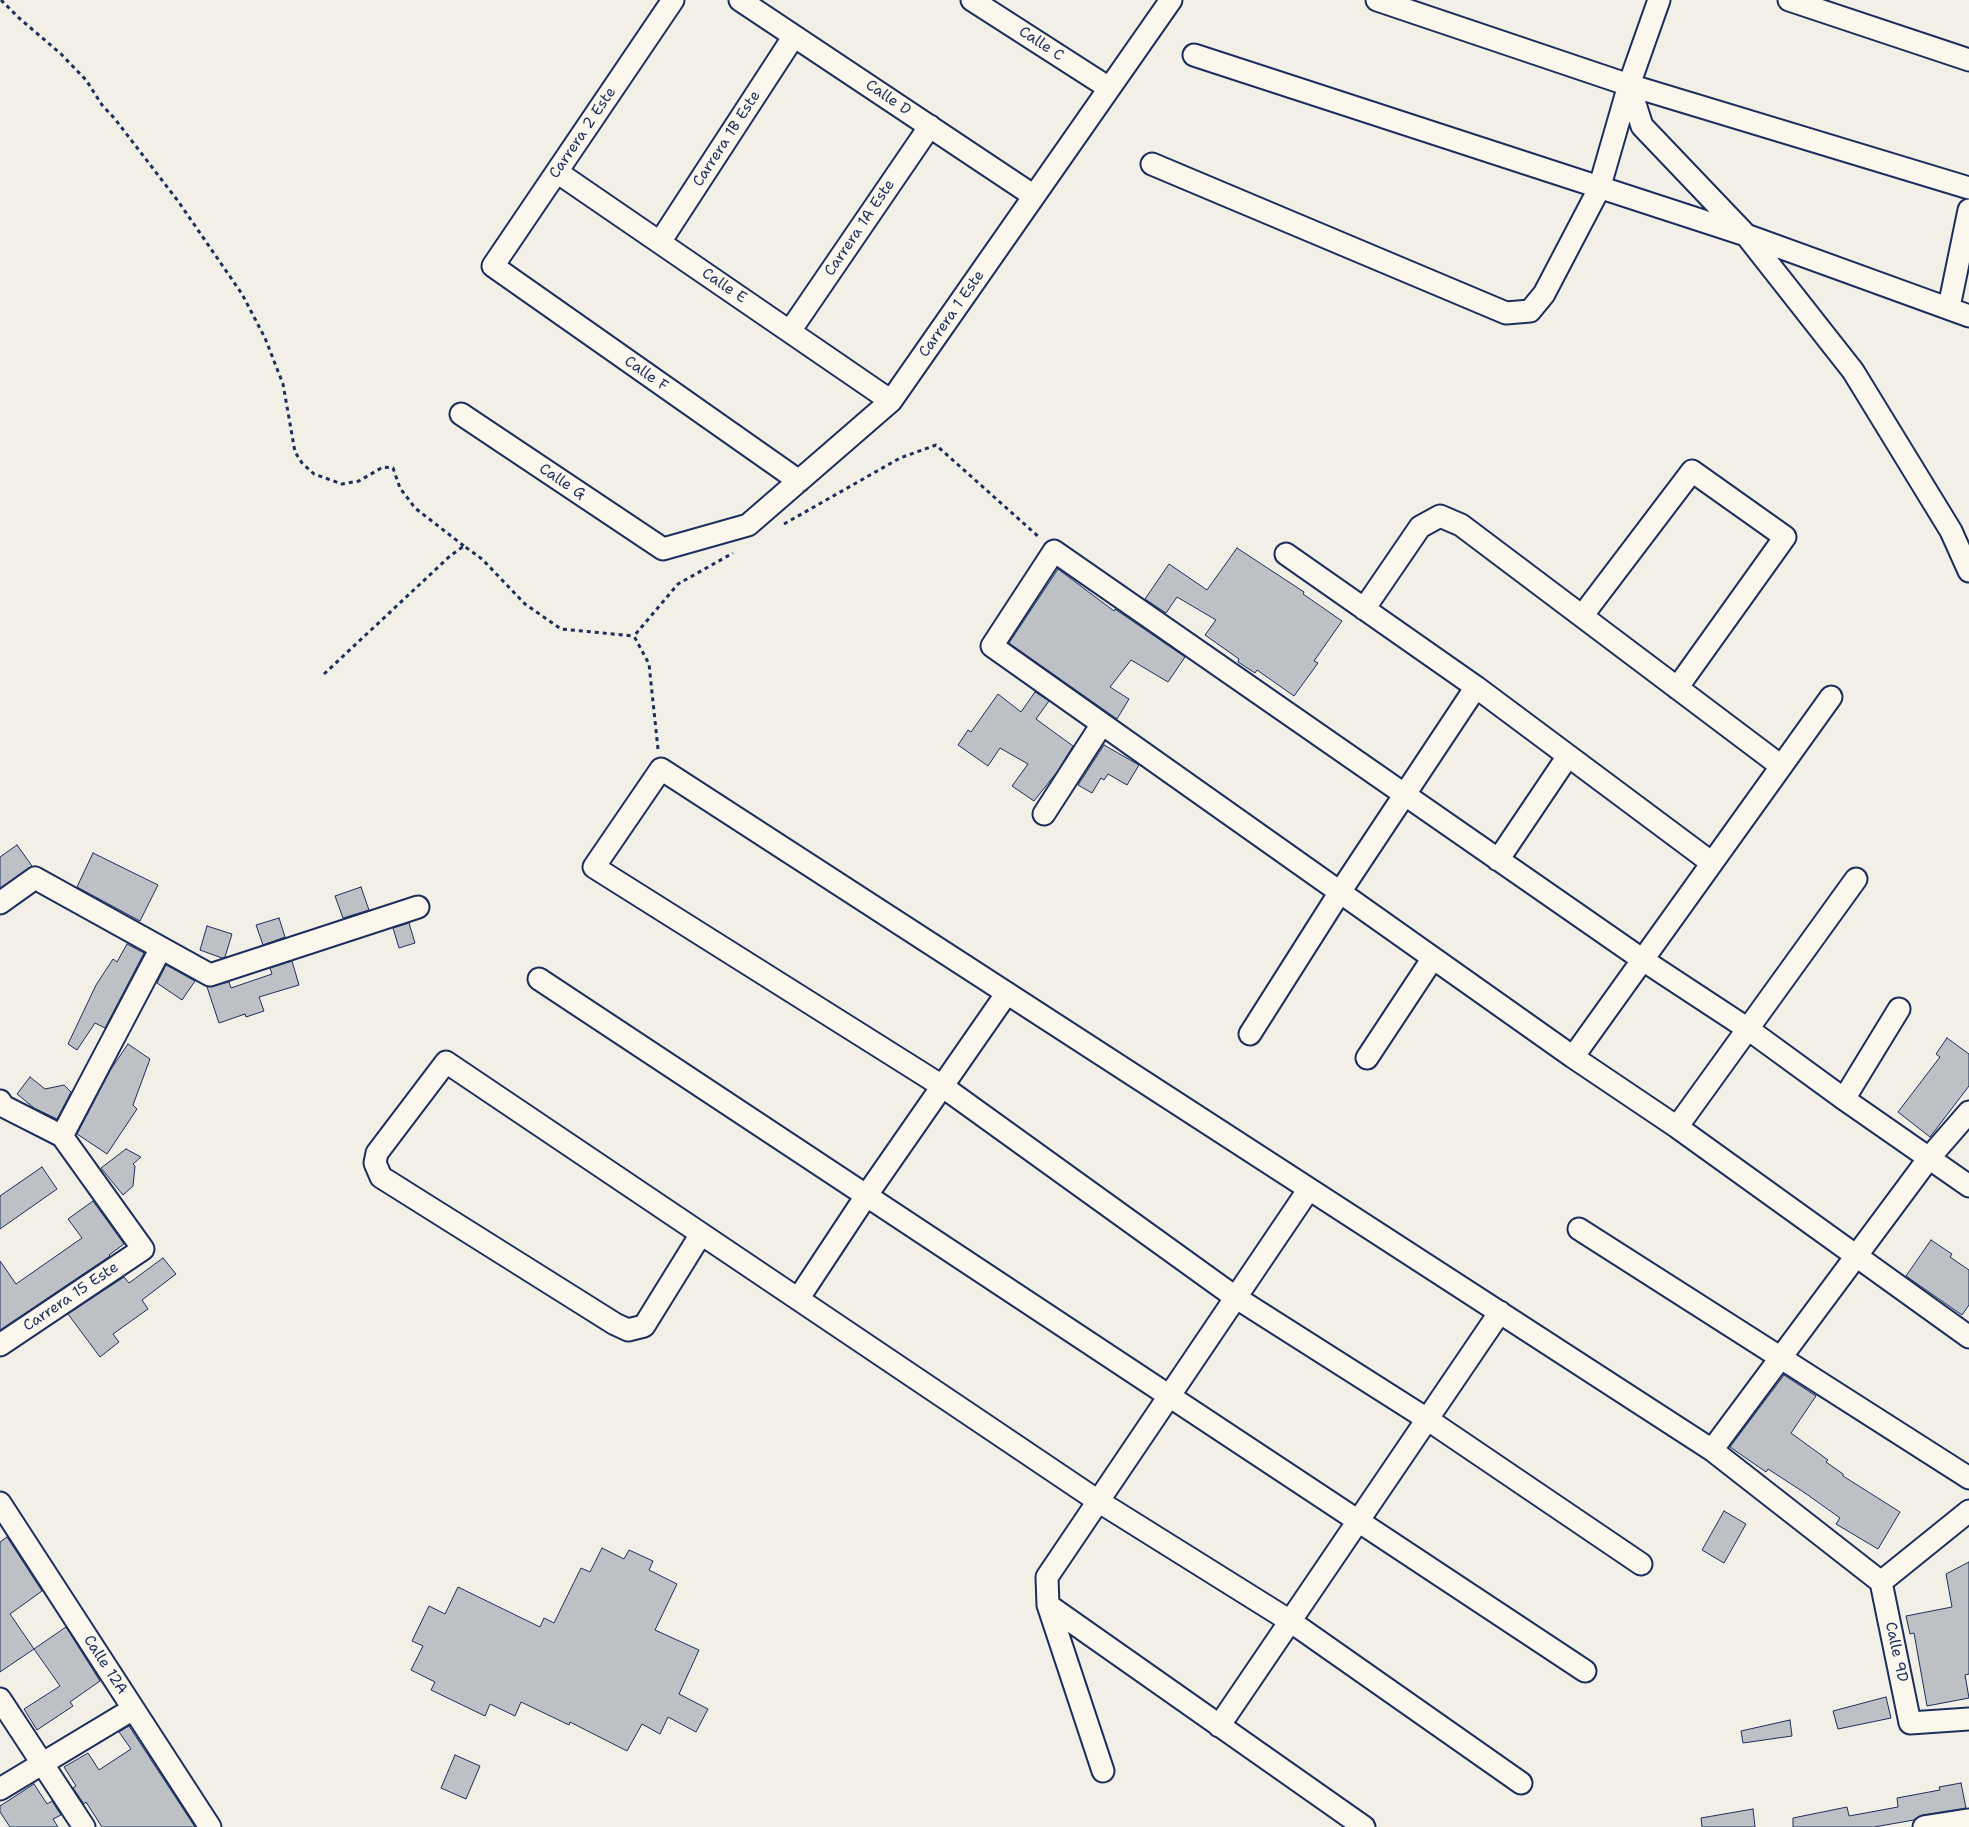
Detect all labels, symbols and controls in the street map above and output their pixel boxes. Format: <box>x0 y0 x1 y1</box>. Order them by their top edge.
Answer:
street label: Calle C <box>1015 23 1067 65</box>
street label: Calle D <box>862 76 914 120</box>
street label: Carrera 2 Este <box>546 84 620 182</box>
street label: Carrera 1B Este <box>689 88 765 190</box>
street label: Carrera 1A Este <box>821 176 899 280</box>
street label: Calle E <box>698 265 750 307</box>
street label: Carrera 1 Este <box>915 267 989 361</box>
street label: Calle F <box>621 353 671 395</box>
street label: Calle G <box>535 460 589 504</box>
street label: Carrera 15 Este <box>20 1259 122 1335</box>
street label: Calle 9D <box>1881 1620 1911 1684</box>
street label: Calle 12A <box>79 1632 131 1698</box>

